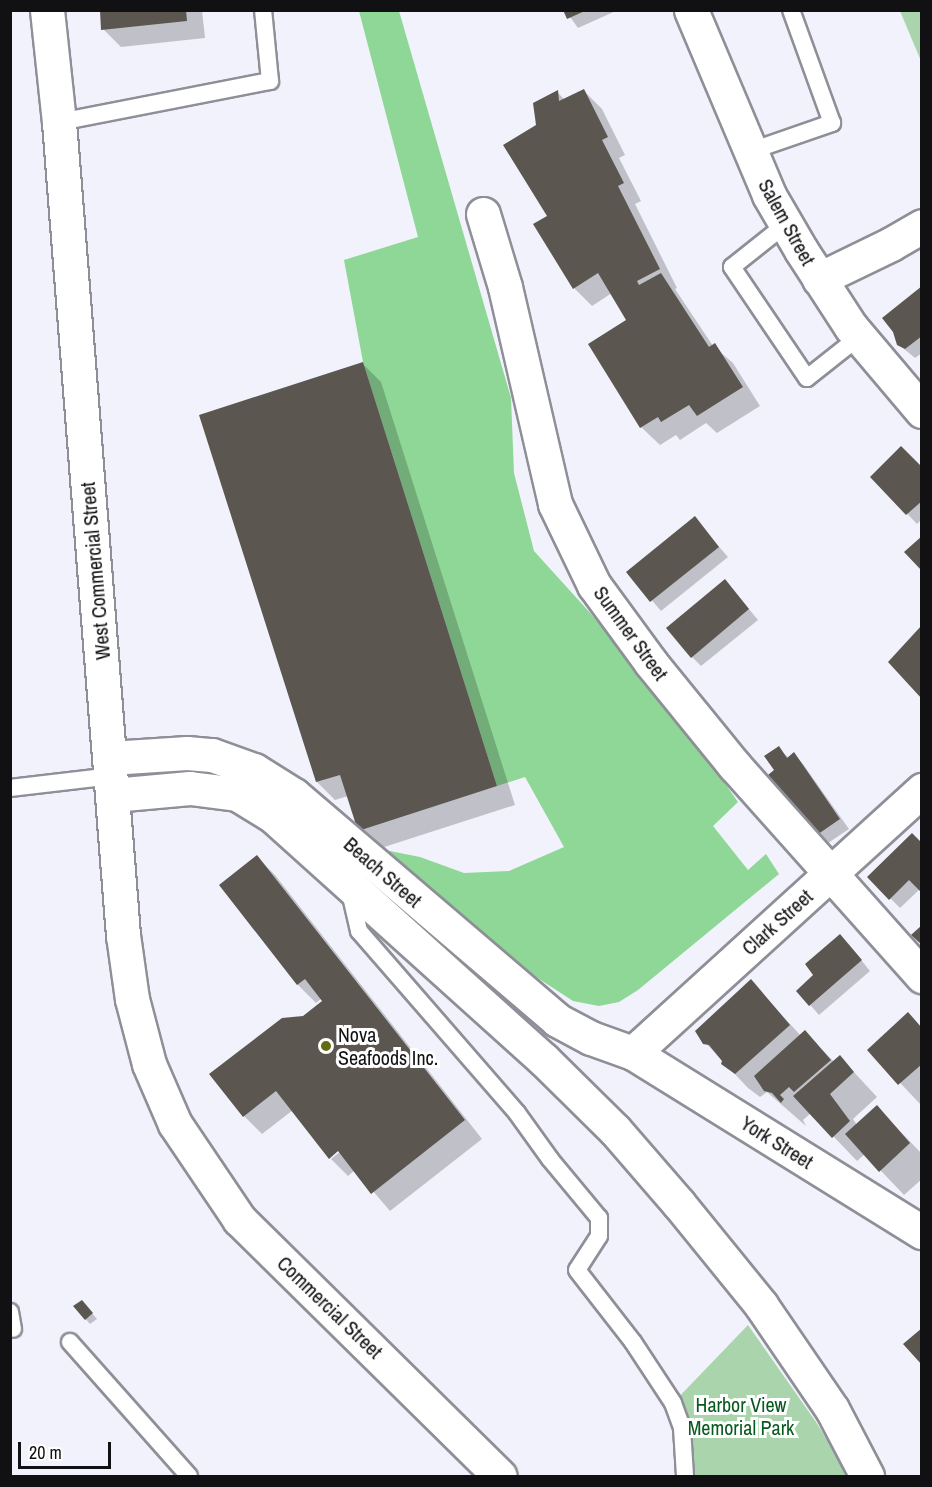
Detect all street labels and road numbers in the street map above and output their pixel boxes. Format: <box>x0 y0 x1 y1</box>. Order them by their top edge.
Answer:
street label: Salem Street <box>754 175 820 269</box>
street label: West Commercial Street <box>75 481 115 661</box>
street label: Summer Street <box>589 581 673 685</box>
street label: Beach Street <box>339 832 427 912</box>
street label: Clark Street <box>737 884 817 960</box>
street label: York Street <box>736 1110 818 1174</box>
street label: Commercial Street <box>272 1251 388 1363</box>

